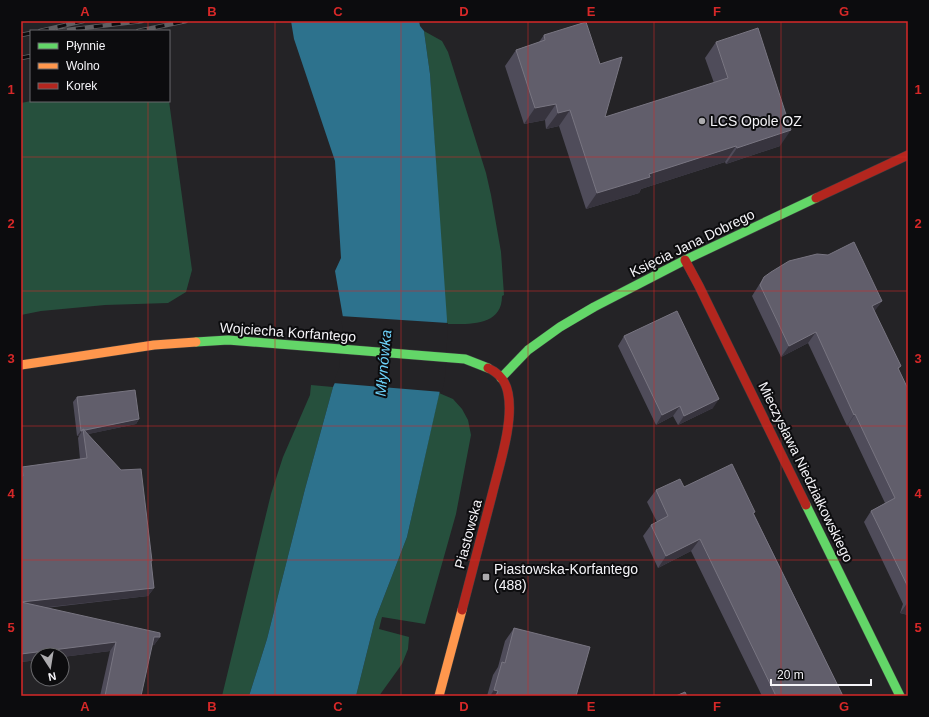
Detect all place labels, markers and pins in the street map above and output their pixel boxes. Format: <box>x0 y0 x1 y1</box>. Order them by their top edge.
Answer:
place label: LCS Opole OZ <box>710 113 802 129</box>
marker: LCS Opole OZ <box>697 116 707 126</box>
place label: Piastowska-Korfantego (488) <box>494 561 638 593</box>
marker: Piastowska-Korfantego (488) <box>481 572 491 582</box>

